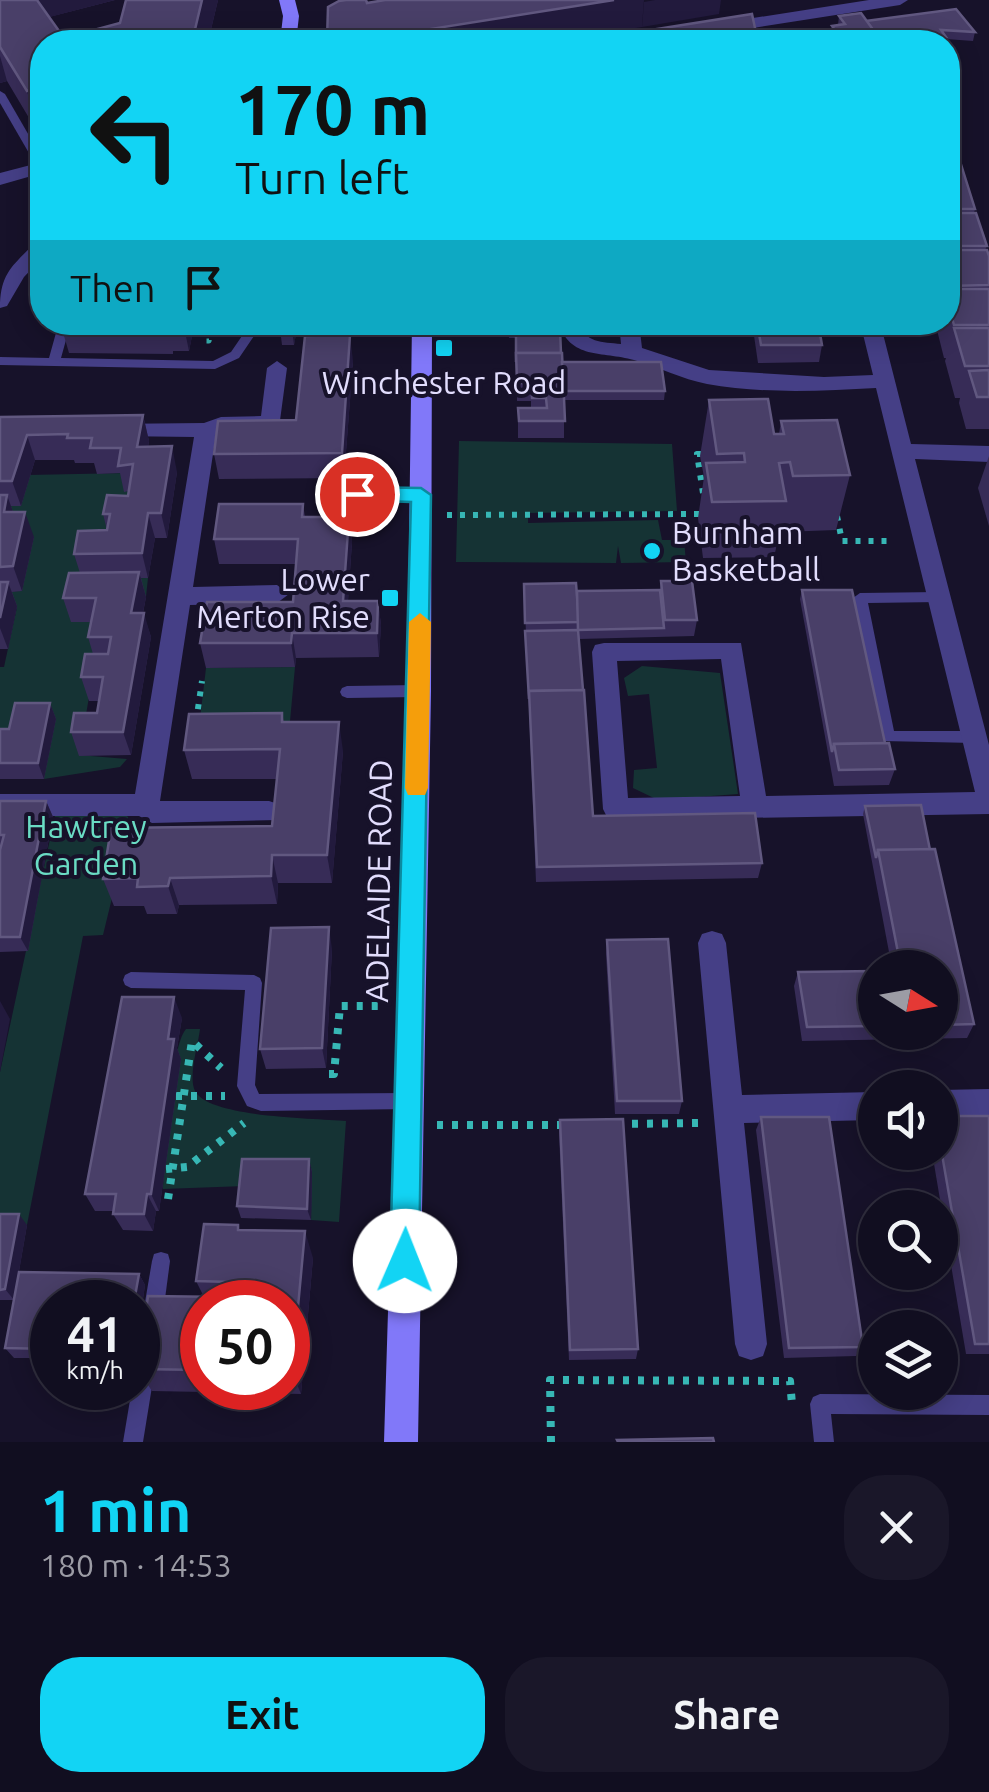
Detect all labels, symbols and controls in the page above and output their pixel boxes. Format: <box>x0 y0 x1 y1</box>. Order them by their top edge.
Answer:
icon: left <box>70 70 200 200</box>
text: 170 m <box>235 70 430 148</box>
text: Turn left <box>235 152 409 203</box>
icon: arrive <box>176 260 231 315</box>
text: Then <box>70 267 156 309</box>
marker: Winchester Road <box>433 337 455 359</box>
place label: Winchester Road <box>322 364 566 400</box>
pin <box>315 452 400 537</box>
icon: arrive <box>330 467 385 522</box>
place label: Burnham Basketball <box>672 514 820 587</box>
marker: Burnham Basketball <box>641 540 663 562</box>
place label: Lower Merton Rise <box>196 561 370 634</box>
marker: Lower Merton Rise <box>379 587 401 609</box>
street label: ADELAIDE ROAD <box>358 759 398 1003</box>
park label: Hawtrey Garden <box>25 808 147 881</box>
north arrow <box>858 950 958 1050</box>
map controls <box>858 950 958 1410</box>
button: sound <box>858 1070 958 1170</box>
button: search <box>858 1190 958 1290</box>
position arrow <box>353 1209 457 1313</box>
speed limit sign: 50 <box>180 1280 310 1410</box>
text: 41 <box>67 1305 123 1361</box>
button: layers <box>858 1310 958 1410</box>
text: km/h <box>66 1356 124 1384</box>
button: close <box>844 1475 949 1580</box>
text: 1 min <box>40 1476 192 1543</box>
text: 180 m · 14:53 <box>40 1547 232 1583</box>
button: Exit <box>40 1657 485 1772</box>
button: Share <box>505 1657 949 1772</box>

